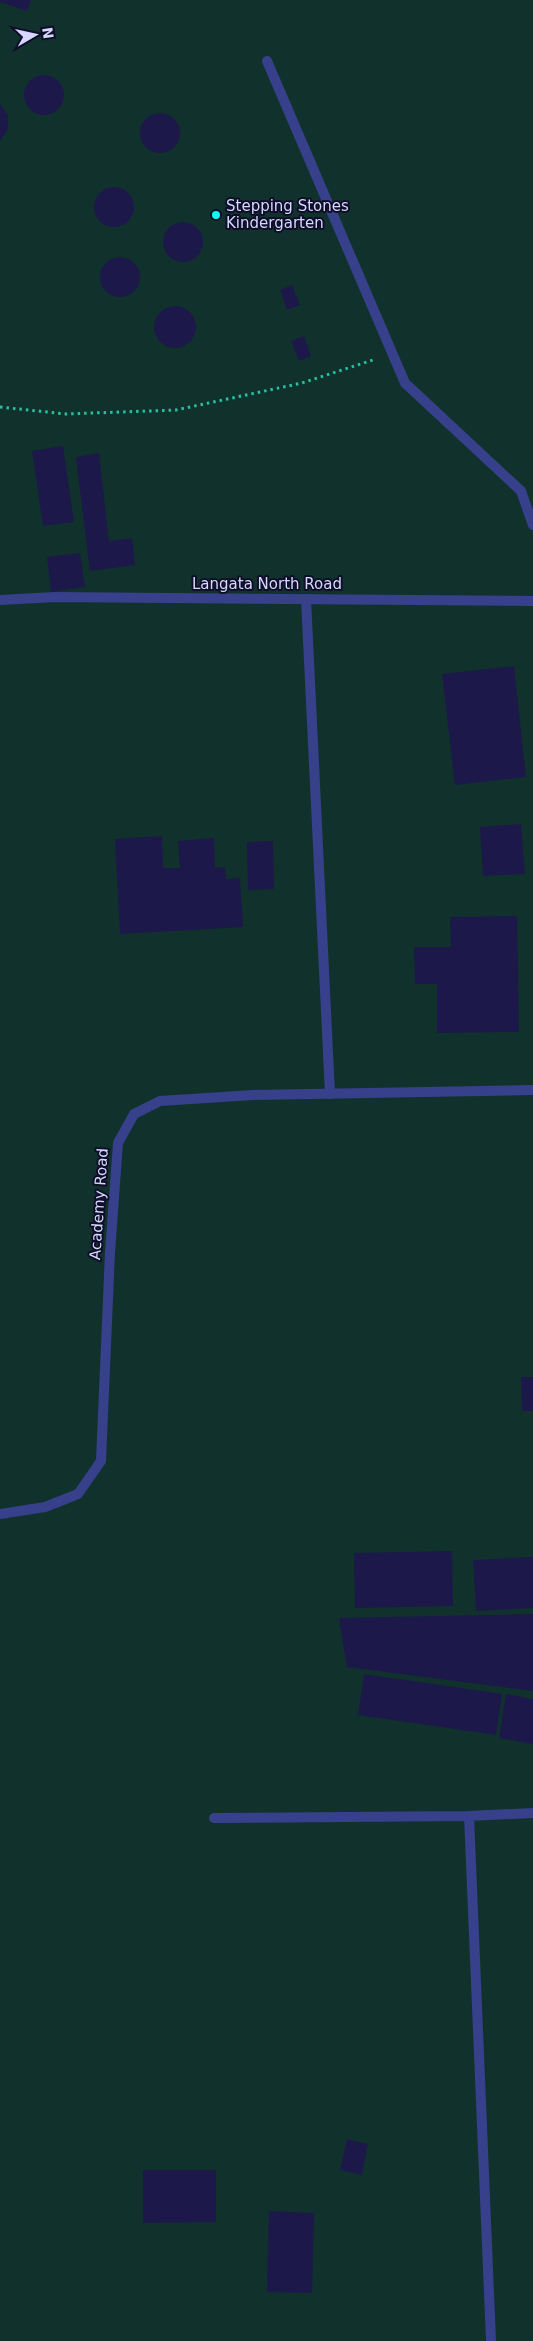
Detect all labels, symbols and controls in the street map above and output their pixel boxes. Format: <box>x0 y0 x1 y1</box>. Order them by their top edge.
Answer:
north arrow <box>10 10 60 60</box>
text: N <box>39 26 57 40</box>
place label: Stepping Stones Kindergarten <box>226 197 349 232</box>
marker: Stepping Stones Kindergarten <box>210 209 222 221</box>
street label: Langata North Road <box>192 575 342 593</box>
street label: Academy Road <box>86 1147 112 1261</box>

